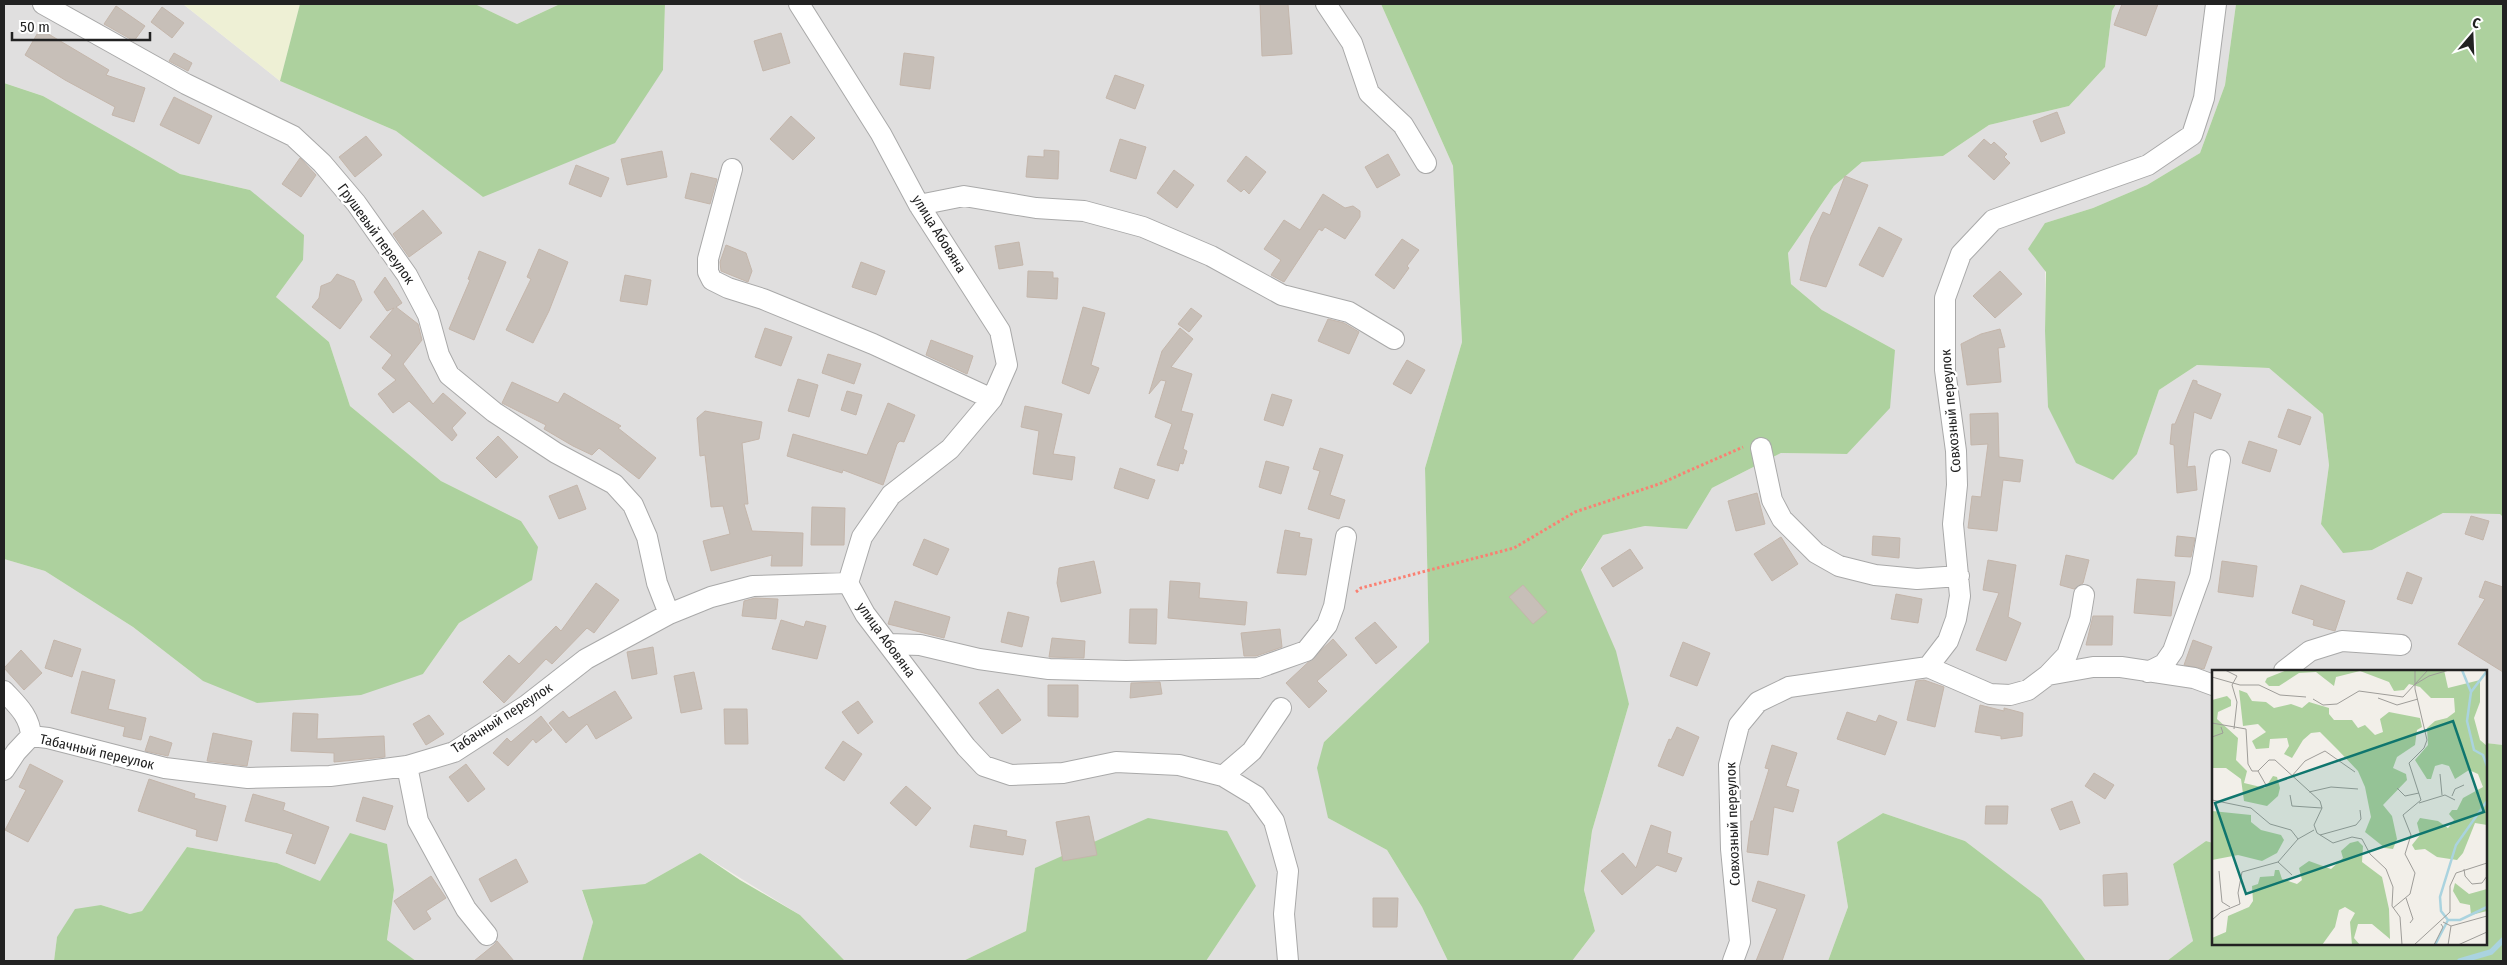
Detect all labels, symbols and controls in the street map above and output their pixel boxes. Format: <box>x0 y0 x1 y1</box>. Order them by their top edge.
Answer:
scale bar <box>12 10 150 42</box>
north arrow <box>2447 10 2497 60</box>
text: С <box>2470 14 2483 33</box>
text: 50 m <box>20 18 50 36</box>
street label: Грушевый переулок <box>334 180 418 288</box>
street label: улица Абовяна <box>908 192 970 276</box>
street label: Совхозный переулок <box>1937 348 1965 473</box>
street label: улица Абовяна <box>853 599 919 681</box>
inset map <box>2212 670 2487 945</box>
street label: Табачный переулок <box>448 679 556 757</box>
street label: Табачный переулок <box>38 731 156 774</box>
street label: Совхозный переулок <box>1722 761 1744 886</box>

